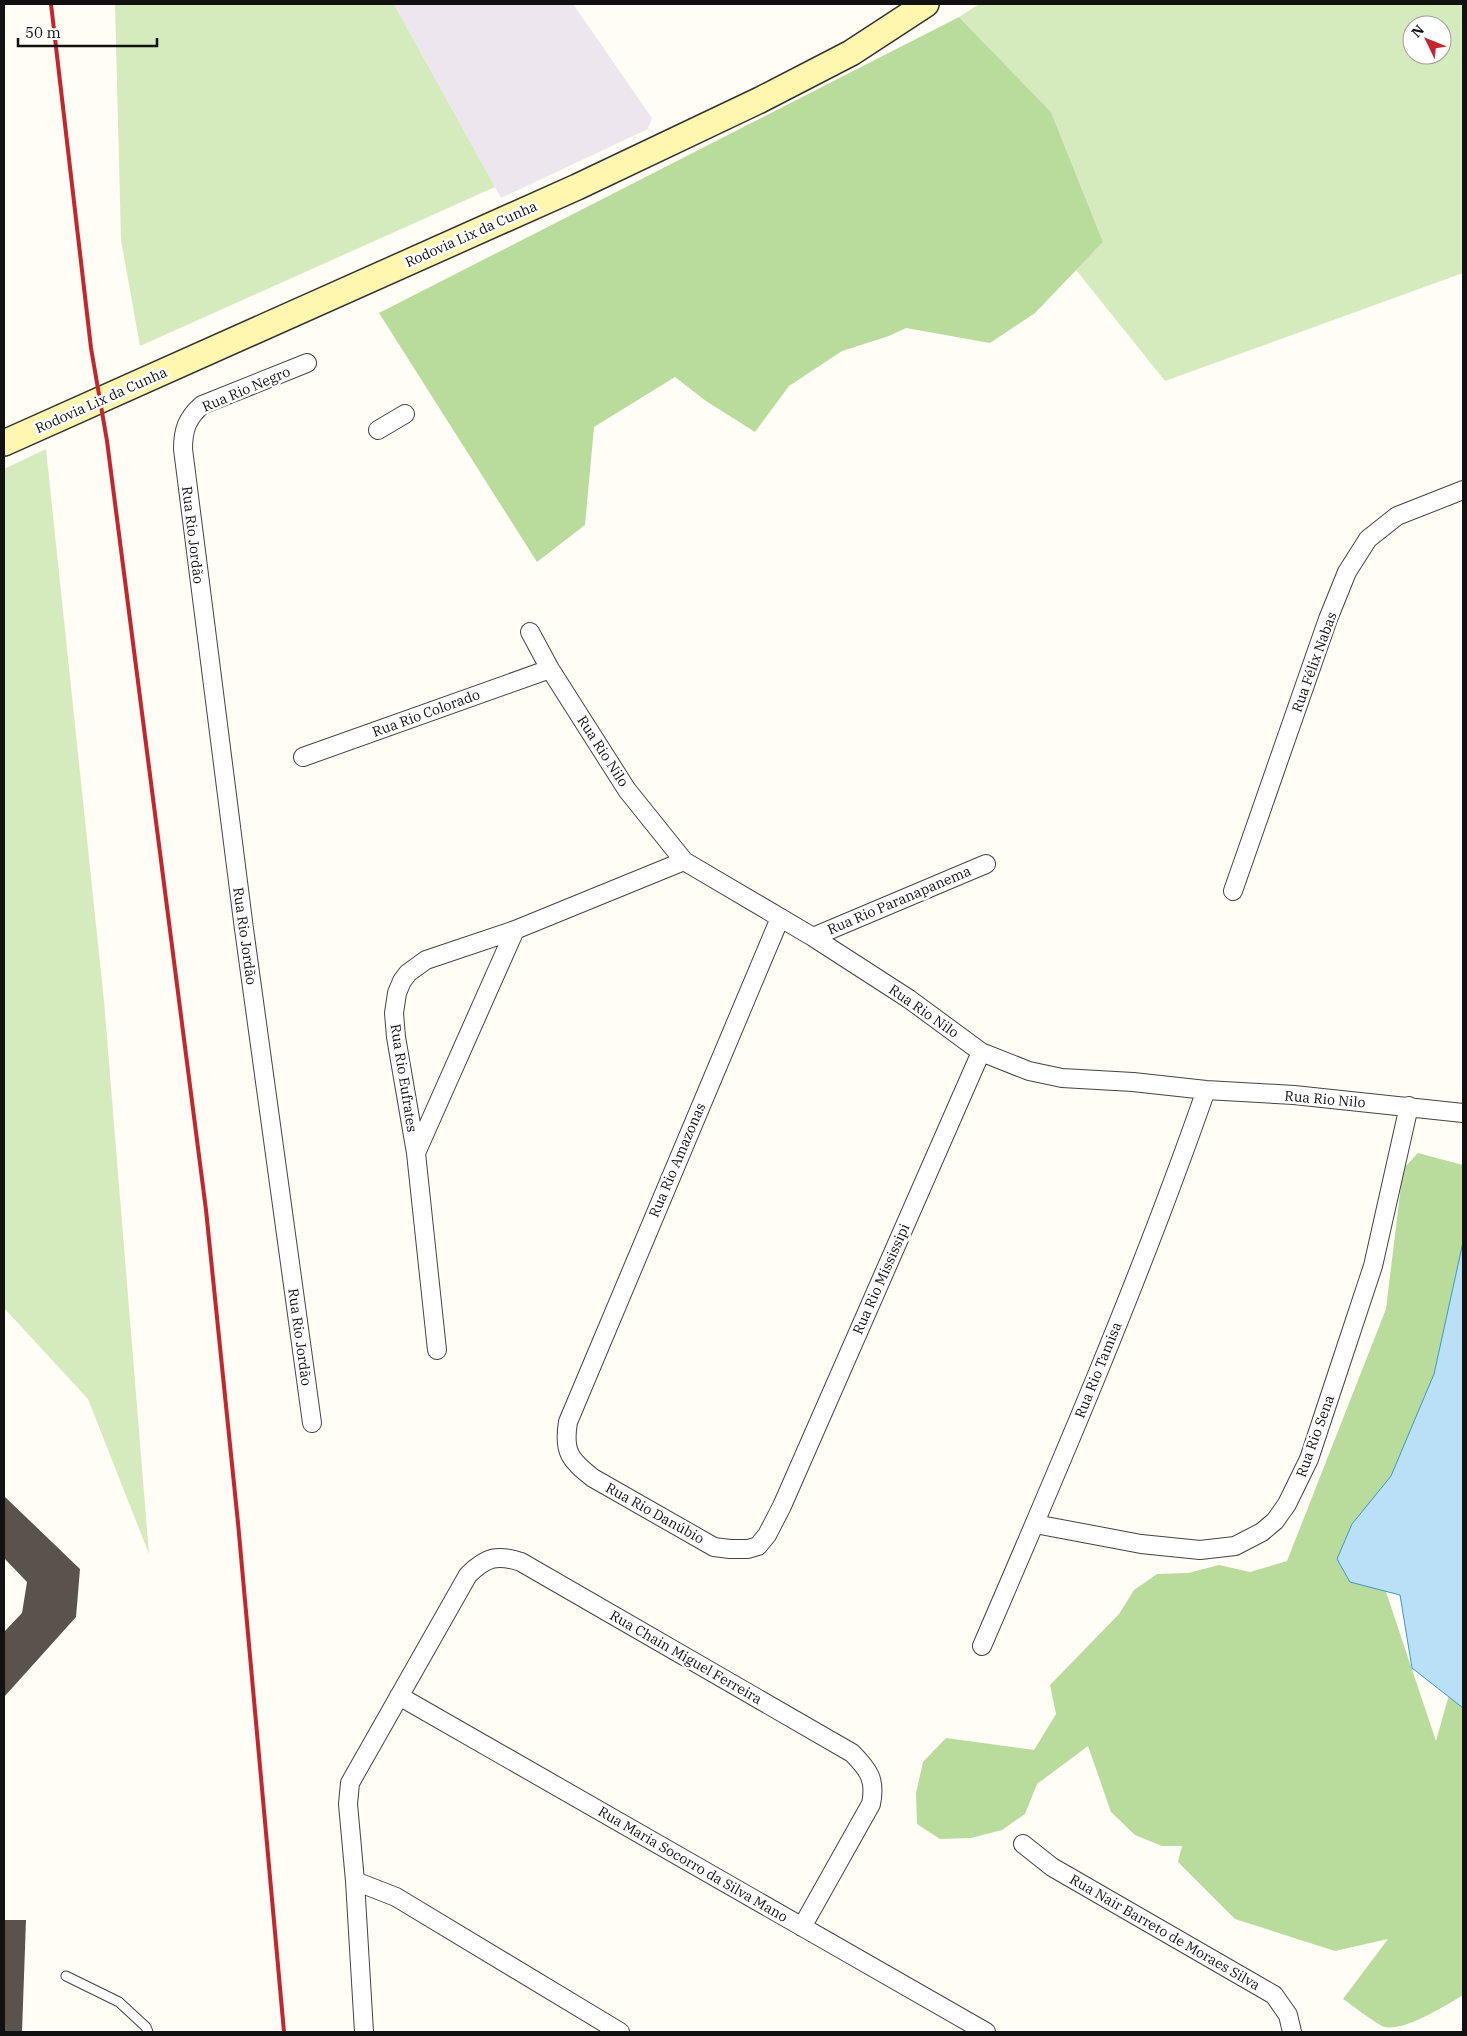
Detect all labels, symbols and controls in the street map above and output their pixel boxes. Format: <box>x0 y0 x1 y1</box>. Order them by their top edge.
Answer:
scale bar <box>18 15 156 47</box>
north arrow <box>1402 15 1452 65</box>
text: N <box>1407 21 1428 41</box>
text: 50 m <box>25 23 61 42</box>
street label: Rodovia Lix da Cunha <box>402 197 540 271</box>
street label: Rua Rio Negro <box>199 362 293 416</box>
street label: Rodovia Lix da Cunha <box>32 363 170 437</box>
street label: Rua Rio Jordão <box>178 485 208 585</box>
street label: Rua Félix Nabas <box>1287 609 1341 715</box>
street label: Rua Rio Colorado <box>370 685 482 741</box>
street label: Rua Rio Nilo <box>573 712 633 790</box>
street label: Rua Rio Paranapanema <box>824 861 974 938</box>
street label: Rua Rio Jordão <box>229 886 261 986</box>
street label: Rua Rio Nilo <box>886 980 963 1042</box>
street label: Rua Rio Eufrates <box>387 1023 421 1134</box>
street label: Rua Rio Nilo <box>1284 1086 1366 1112</box>
street label: Rua Rio Amazonas <box>645 1100 709 1220</box>
street label: Rua Rio Mississipi <box>848 1221 914 1337</box>
street label: Rua Rio Jordão <box>284 1287 316 1387</box>
street label: Rua Rio Tamisa <box>1070 1319 1126 1421</box>
street label: Rua Rio Sena <box>1292 1392 1338 1480</box>
street label: Rua Rio Danúbio <box>603 1479 707 1548</box>
street label: Rua Chain Miguel Ferreira <box>607 1606 766 1708</box>
street label: Rua Maria Socorro da Silva Mano <box>595 1802 791 1926</box>
street label: Rua Nair Barreto de Moraes Silva <box>1067 1870 1264 1994</box>

